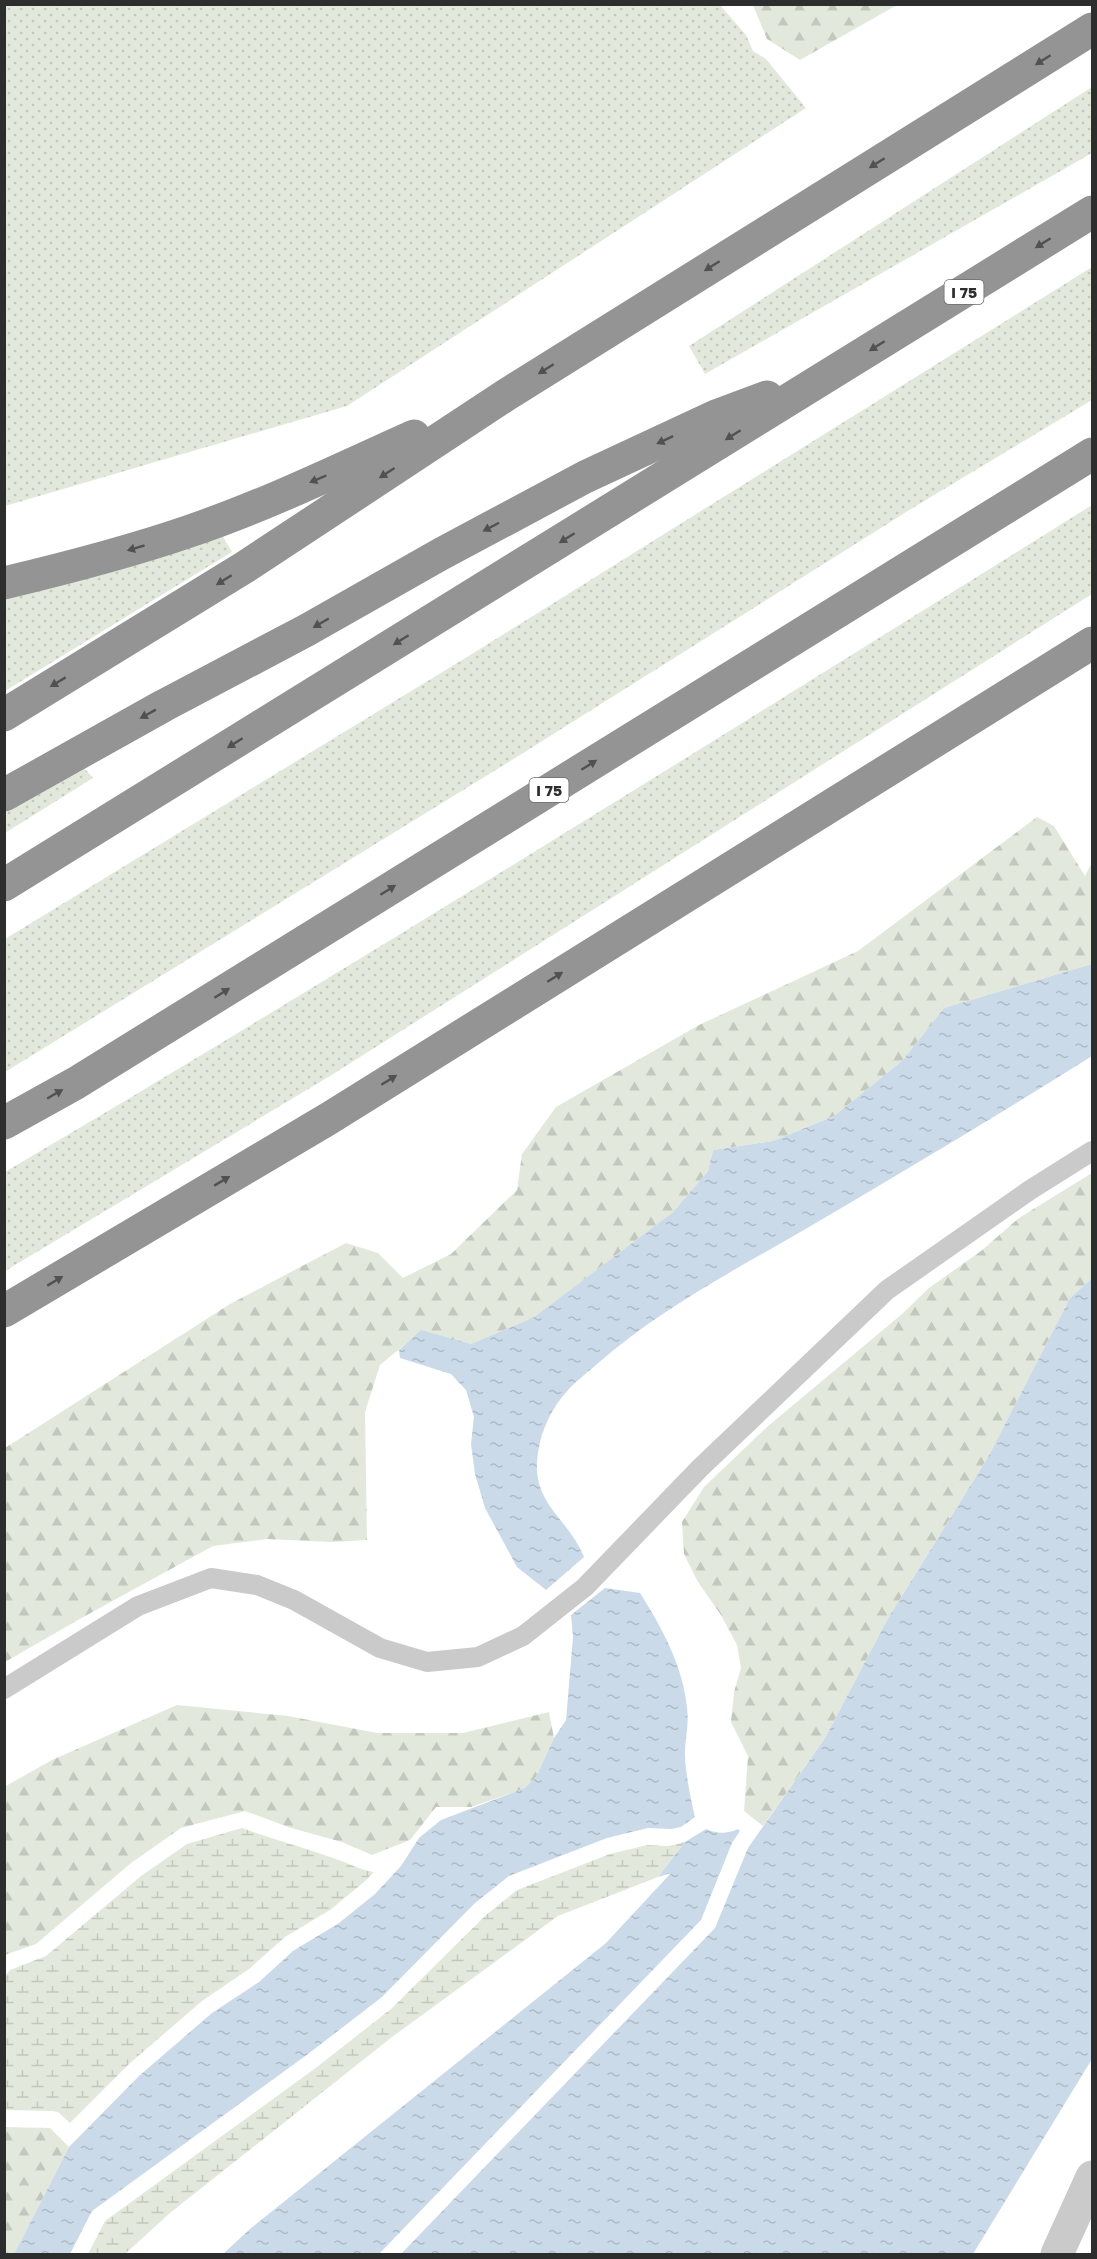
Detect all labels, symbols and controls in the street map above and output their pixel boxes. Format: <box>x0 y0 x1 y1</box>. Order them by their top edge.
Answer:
one-way arrow <box>1035 55 1051 66</box>
one-way arrow <box>869 158 885 169</box>
one-way arrow <box>1035 238 1051 249</box>
one-way arrow <box>704 261 720 272</box>
road number: I 75 <box>944 280 984 304</box>
one-way arrow <box>869 340 885 351</box>
one-way arrow <box>538 364 554 375</box>
one-way arrow <box>725 430 741 441</box>
one-way arrow <box>656 435 674 445</box>
one-way arrow <box>379 467 395 478</box>
one-way arrow <box>309 474 327 484</box>
one-way arrow <box>482 522 499 532</box>
one-way arrow <box>559 532 575 543</box>
one-way arrow <box>127 544 145 553</box>
one-way arrow <box>216 575 232 586</box>
one-way arrow <box>313 617 329 628</box>
one-way arrow <box>393 635 409 646</box>
one-way arrow <box>50 677 66 688</box>
one-way arrow <box>139 709 156 719</box>
one-way arrow <box>227 737 243 748</box>
one-way arrow <box>581 760 597 771</box>
road number: I 75 <box>530 778 568 802</box>
one-way arrow <box>379 885 396 896</box>
one-way arrow <box>546 972 563 983</box>
one-way arrow <box>214 987 230 998</box>
one-way arrow <box>381 1075 397 1086</box>
one-way arrow <box>47 1090 64 1100</box>
one-way arrow <box>214 1176 230 1187</box>
one-way arrow <box>47 1276 63 1287</box>

